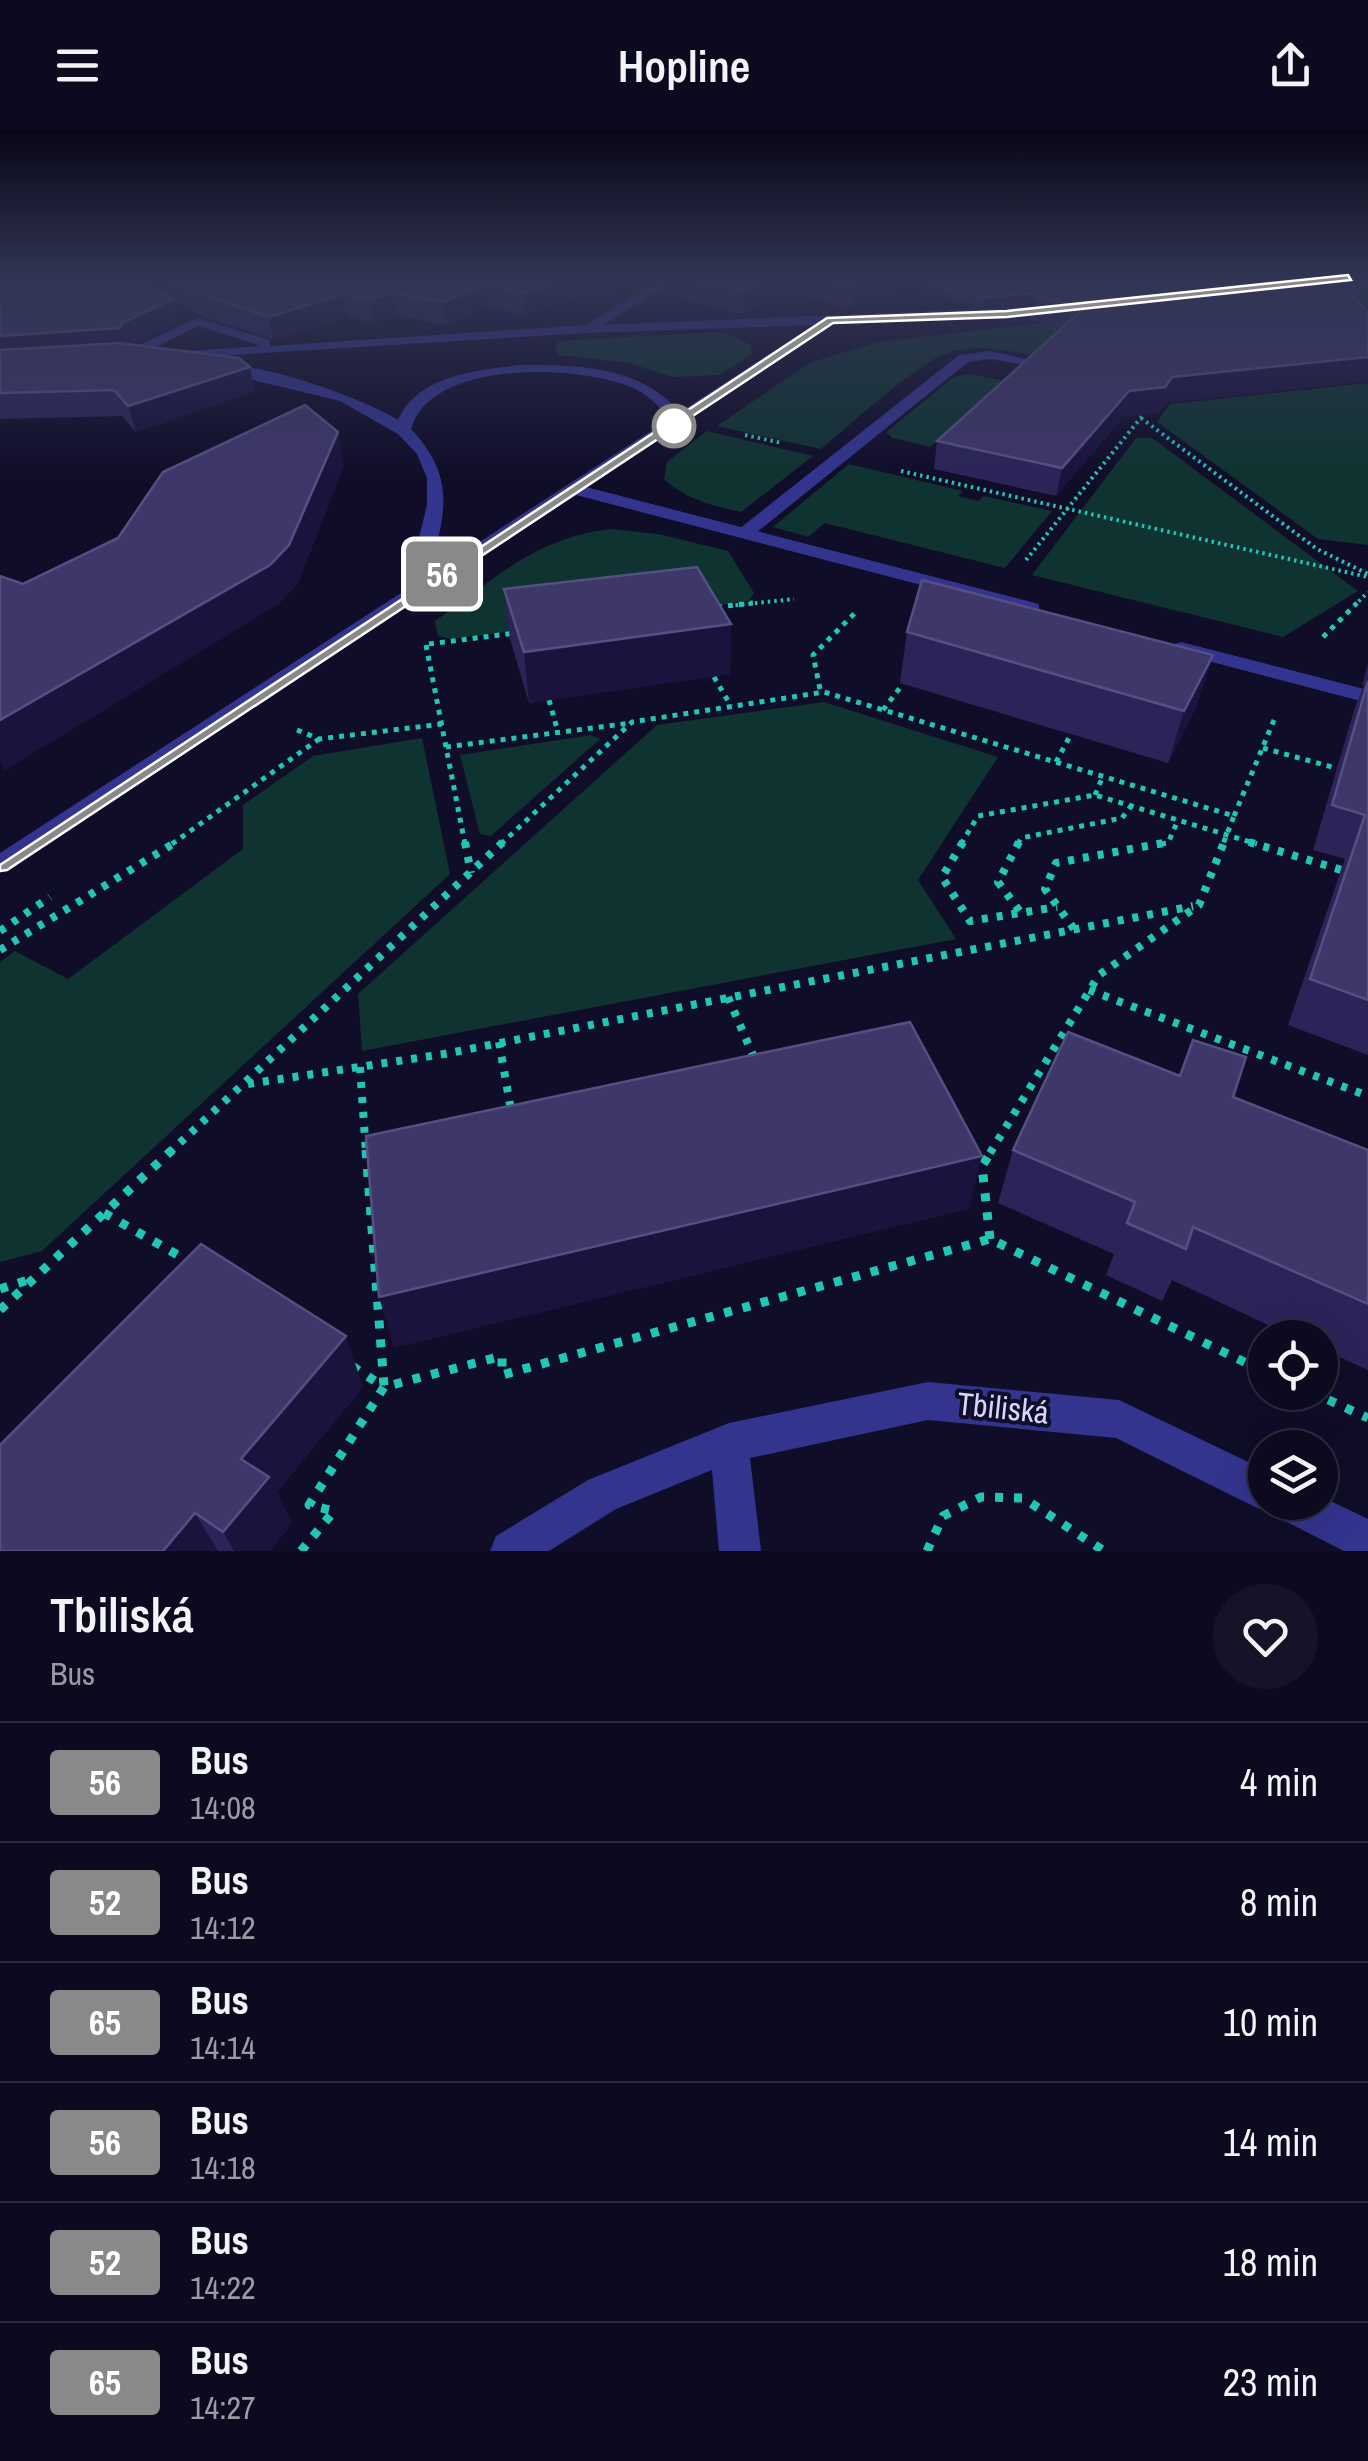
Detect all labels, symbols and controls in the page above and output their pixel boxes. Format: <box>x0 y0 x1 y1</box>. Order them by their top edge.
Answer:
text: Hopline <box>618 35 750 96</box>
icon: menu <box>50 38 105 93</box>
icon: share <box>1263 38 1318 93</box>
unlabelled marker <box>653 405 695 447</box>
line badge: 56 <box>397 542 487 606</box>
text: 56 <box>426 551 458 598</box>
map controls <box>1248 1320 1338 1520</box>
button: locate <box>1248 1320 1338 1410</box>
street label: Tbiliská <box>955 1381 1051 1434</box>
button: layers <box>1248 1430 1338 1520</box>
text: Tbiliská <box>50 1582 194 1647</box>
button: heart <box>1213 1584 1318 1689</box>
text: Bus <box>50 1652 95 1695</box>
text: Bus <box>190 1735 249 1786</box>
text: 4 min <box>1240 1757 1318 1808</box>
text: 56 <box>89 1759 121 1806</box>
text: 14:08 <box>190 1786 256 1829</box>
text: Bus <box>190 1855 249 1906</box>
text: 8 min <box>1240 1877 1318 1928</box>
text: 52 <box>89 1879 121 1926</box>
text: 14:12 <box>190 1906 256 1949</box>
text: Bus <box>190 1975 249 2026</box>
text: 10 min <box>1223 1997 1318 2048</box>
text: 65 <box>89 1999 121 2046</box>
text: 14:14 <box>190 2026 256 2069</box>
text: Bus <box>190 2095 249 2146</box>
text: 14 min <box>1223 2117 1318 2168</box>
text: 56 <box>89 2119 121 2166</box>
text: 14:18 <box>190 2146 256 2189</box>
text: Bus <box>190 2215 249 2266</box>
text: 18 min <box>1223 2237 1318 2288</box>
text: 52 <box>89 2239 121 2286</box>
text: 14:22 <box>190 2266 256 2309</box>
text: Bus <box>190 2335 249 2386</box>
text: 23 min <box>1223 2357 1318 2408</box>
text: 65 <box>89 2359 121 2406</box>
text: 14:27 <box>190 2386 256 2429</box>

